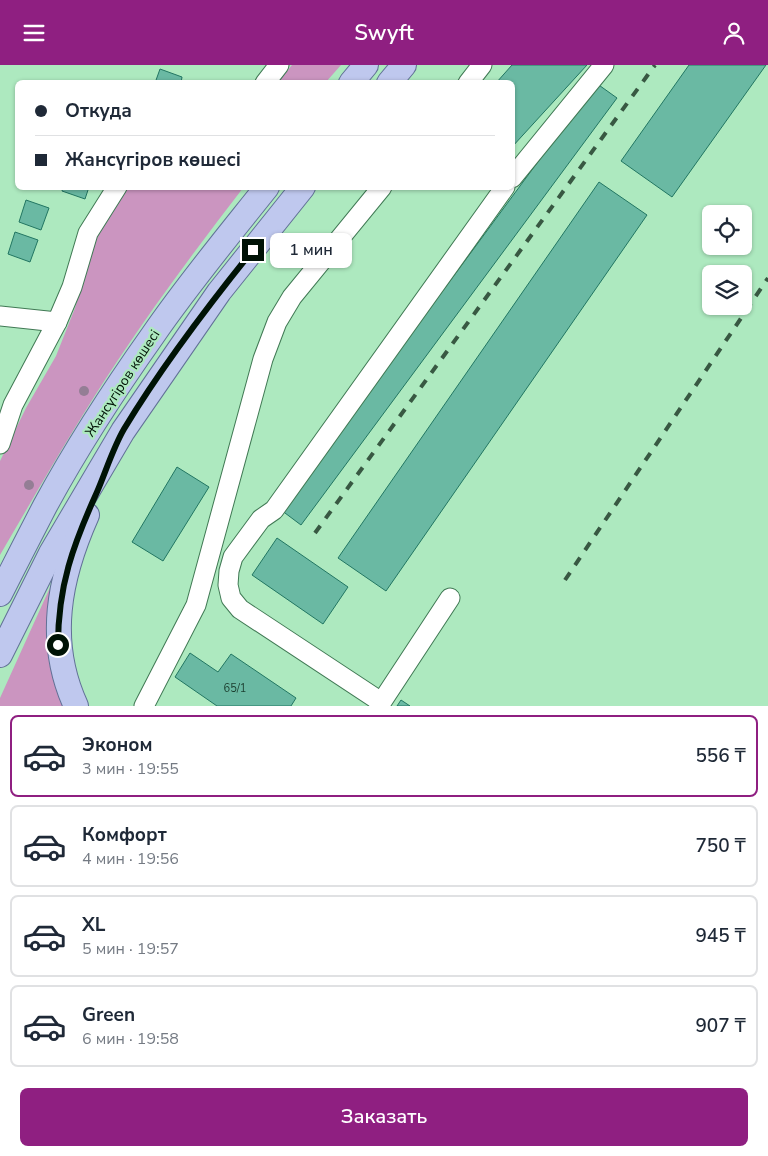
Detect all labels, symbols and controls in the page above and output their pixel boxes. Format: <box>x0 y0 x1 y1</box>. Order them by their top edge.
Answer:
text: Swyft <box>354 18 414 48</box>
icon: menu <box>20 19 48 47</box>
icon: person <box>720 19 748 47</box>
text: Откуда <box>65 98 132 124</box>
text: Жансүгіров көшесі <box>65 147 241 173</box>
map controls <box>702 205 752 315</box>
button: locate <box>702 205 752 255</box>
callout: 1 мин <box>270 233 353 267</box>
route end <box>242 239 264 261</box>
text: 1 мин <box>289 239 333 261</box>
button: layers <box>702 265 752 315</box>
street label: Жансүгіров көшесі <box>81 326 164 441</box>
route start <box>47 634 69 656</box>
house number: 65/1 <box>224 681 246 696</box>
text: Эконом <box>82 732 153 758</box>
icon: car <box>22 734 67 779</box>
text: 556 ₸ <box>695 743 746 769</box>
text: 3 мин · 19:55 <box>82 758 179 780</box>
text: Комфорт <box>82 822 167 848</box>
icon: car <box>22 824 67 869</box>
text: 750 ₸ <box>695 833 746 859</box>
text: 4 мин · 19:56 <box>82 848 179 870</box>
text: XL <box>82 912 105 938</box>
icon: car <box>22 914 67 959</box>
text: 945 ₸ <box>695 923 746 949</box>
text: 5 мин · 19:57 <box>82 938 179 960</box>
text: Green <box>82 1002 135 1028</box>
icon: car <box>22 1004 67 1049</box>
text: 907 ₸ <box>695 1013 746 1039</box>
text: 6 мин · 19:58 <box>82 1028 179 1050</box>
button: Заказать <box>20 1088 748 1146</box>

